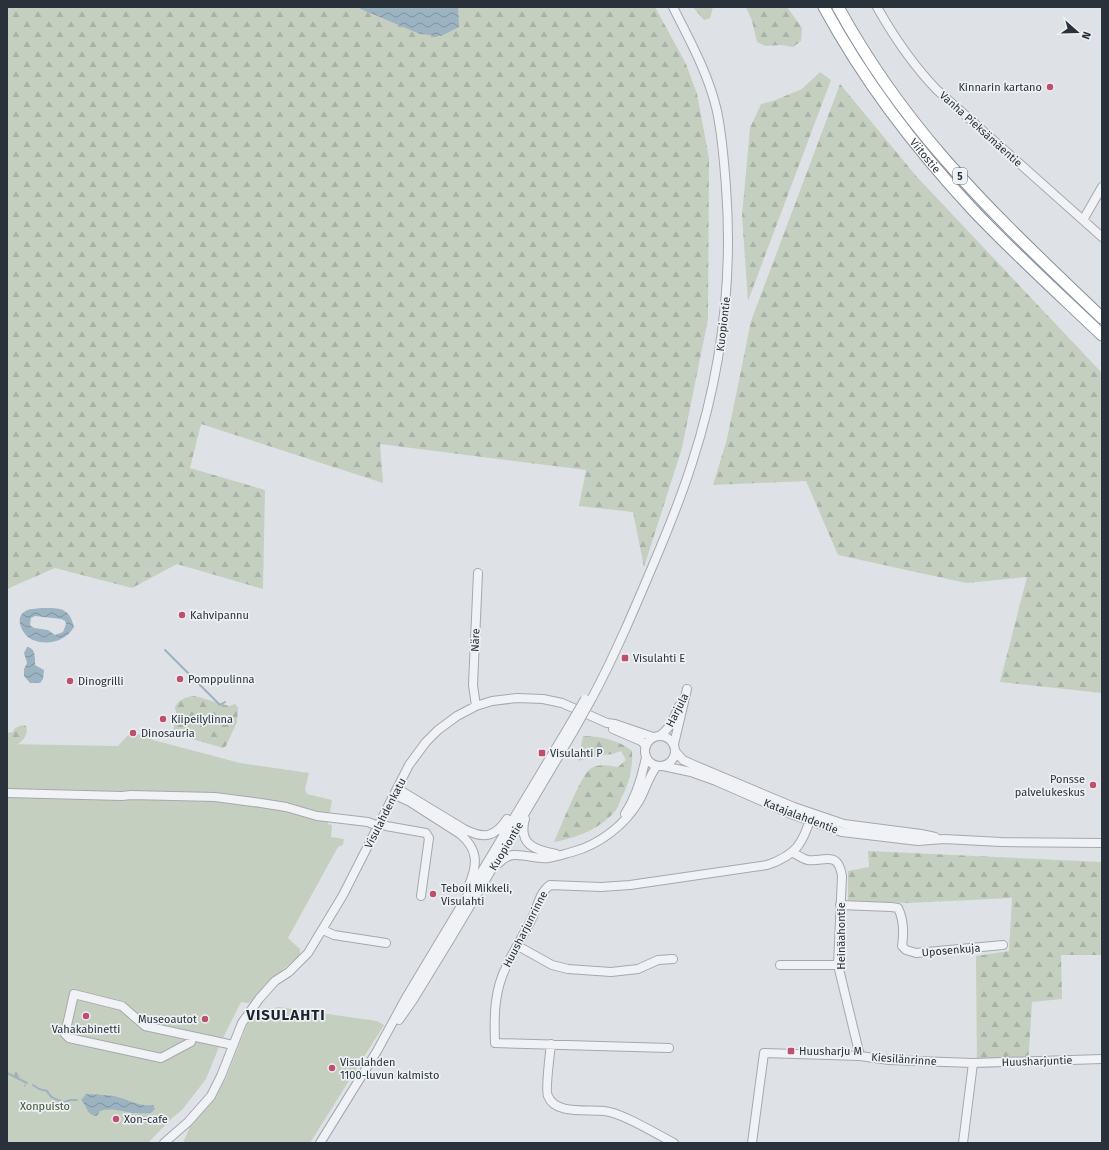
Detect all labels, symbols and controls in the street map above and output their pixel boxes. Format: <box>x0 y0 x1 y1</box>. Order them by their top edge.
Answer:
north arrow <box>1057 12 1097 52</box>
text: N <box>1079 30 1093 41</box>
place label: Kinnarin kartano <box>958 81 1042 94</box>
marker: Kinnarin kartano <box>1045 82 1055 92</box>
street label: Vanha Pieksämäentie <box>937 89 1025 170</box>
street label: Viitostie <box>907 136 943 176</box>
road number: 5 <box>953 168 967 184</box>
street label: Kuopiontie <box>714 296 733 352</box>
place label: Kahvipannu <box>190 609 249 622</box>
marker: Kahvipannu <box>177 610 187 620</box>
street label: Näre <box>468 628 483 652</box>
place label: Visulahti E <box>633 652 685 665</box>
marker: Visulahti E <box>620 653 630 663</box>
place label: Pomppulinna <box>188 673 255 686</box>
marker: Pomppulinna <box>175 674 185 684</box>
place label: Dinogrilli <box>78 675 124 688</box>
marker: Dinogrilli <box>65 676 75 686</box>
street label: Harjula <box>663 691 691 729</box>
place label: Kiipeilylinna <box>171 713 233 726</box>
marker: Kiipeilylinna <box>158 714 168 724</box>
place label: Dinosauria <box>141 727 195 740</box>
marker: Dinosauria <box>128 728 138 738</box>
place label: Visulahti P <box>550 747 603 760</box>
marker: Visulahti P <box>537 748 547 758</box>
place label: Ponsse palvelukeskus <box>1015 773 1085 799</box>
street label: Visulahdenkatu <box>362 776 409 851</box>
marker: Ponsse palvelukeskus <box>1088 780 1098 790</box>
street label: Katajalahdentie <box>762 796 840 837</box>
street label: Kuopiontie <box>487 819 526 873</box>
place label: Teboil Mikkeli, Visulahti <box>441 882 512 908</box>
marker: Teboil Mikkeli, Visulahti <box>428 889 438 899</box>
street label: Huusharjunrinne <box>501 889 550 970</box>
street label: Heinäahontie <box>835 902 848 970</box>
street label: Uposenkuja <box>921 941 981 960</box>
district label: VISULAHTI <box>245 1006 326 1024</box>
marker: Vahakabinetti <box>81 1011 91 1021</box>
place label: Museoautot <box>138 1013 197 1026</box>
marker: Museoautot <box>200 1014 210 1024</box>
place label: Vahakabinetti <box>52 1023 120 1036</box>
place label: Huusharju M <box>799 1045 862 1058</box>
marker: Huusharju M <box>786 1046 796 1056</box>
street label: Kiesilänrinne <box>871 1051 937 1068</box>
street label: Huusharjuntie <box>1001 1054 1073 1069</box>
place label: Visulahden 1100-luvun kalmisto <box>340 1056 439 1082</box>
marker: Visulahden 1100-luvun kalmisto <box>327 1063 337 1073</box>
park label: Xonpuisto <box>20 1100 70 1113</box>
place label: Xon-cafe <box>124 1113 168 1126</box>
marker: Xon-cafe <box>111 1114 121 1124</box>

